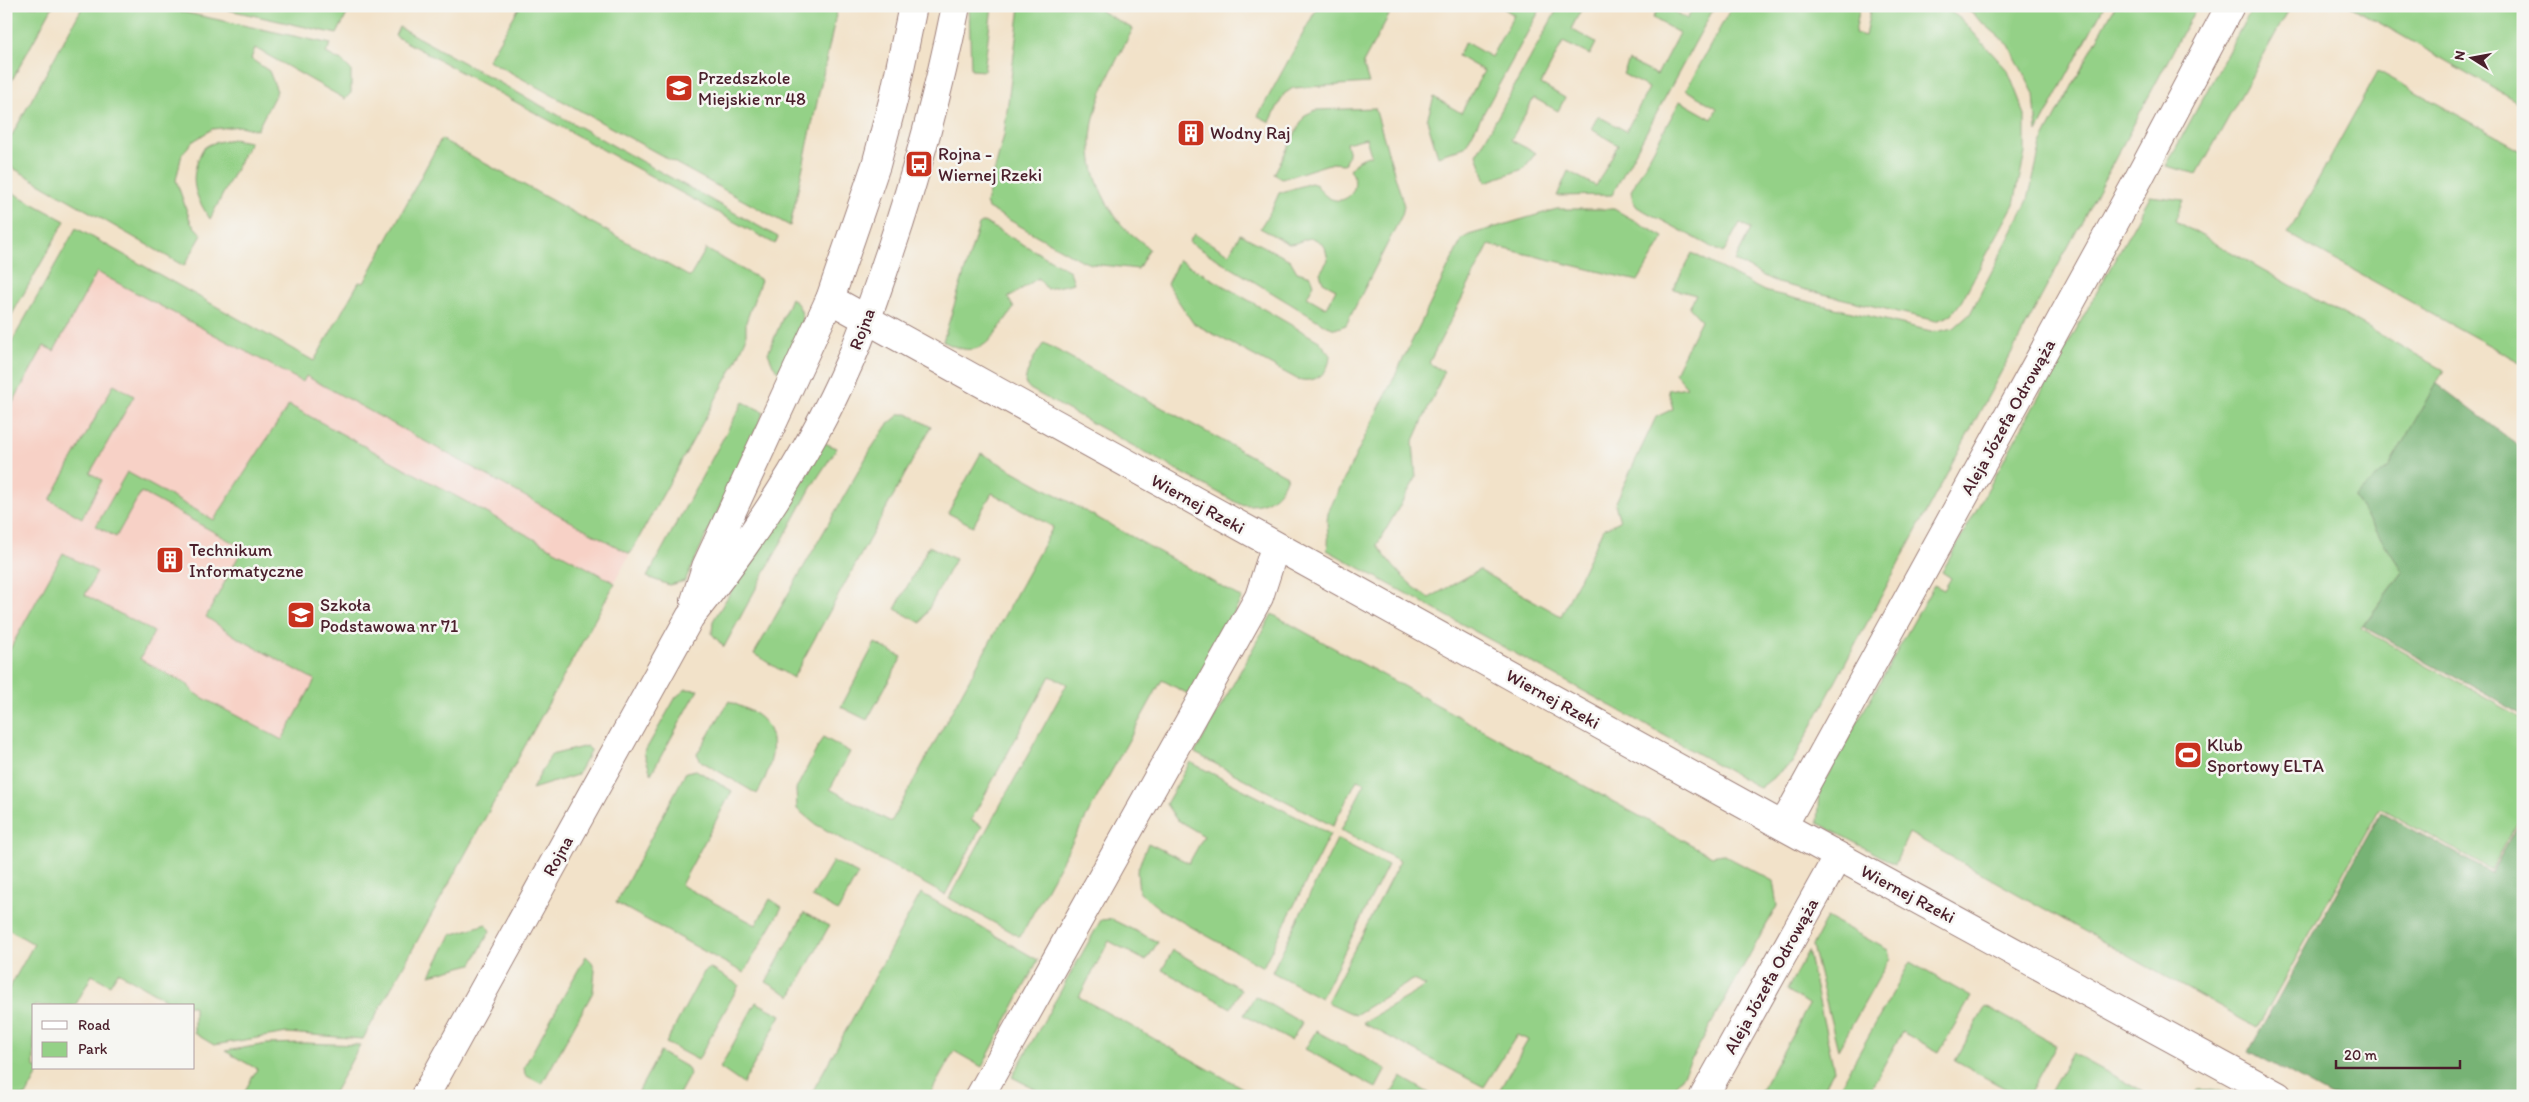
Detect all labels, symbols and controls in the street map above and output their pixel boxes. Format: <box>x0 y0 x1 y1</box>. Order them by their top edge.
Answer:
north arrow <box>2446 32 2496 82</box>
text: N <box>2450 49 2469 62</box>
place label: Przedszkole Miejskie nr 48 <box>698 67 806 110</box>
school or university icon: Przedszkole Miejskie nr 48 <box>664 73 694 103</box>
building icon: Wodny Raj <box>1176 118 1206 148</box>
place label: Wodny Raj <box>1210 122 1291 144</box>
place label: Rojna - Wiernej Rzeki <box>938 143 1042 186</box>
bus stop icon: Rojna - Wiernej Rzeki <box>904 149 934 179</box>
street label: Rojna <box>844 305 880 353</box>
street label: Aleja Józefa Odrowąża <box>1956 334 2060 499</box>
street label: Wiernej Rzeki <box>1147 469 1249 539</box>
place label: Technikum Informatyczne <box>189 539 304 582</box>
building icon: Technikum Informatyczne <box>155 545 185 575</box>
place label: Szkoła Podstawowa nr 71 <box>320 594 458 637</box>
school or university icon: Szkoła Podstawowa nr 71 <box>286 600 316 630</box>
street label: Wiernej Rzeki <box>1502 664 1604 734</box>
place label: Klub Sportowy ELTA <box>2207 734 2324 777</box>
sports icon: Klub Sportowy ELTA <box>2173 740 2203 770</box>
street label: Rojna <box>538 832 578 880</box>
street label: Wiernej Rzeki <box>1857 860 1959 928</box>
street label: Aleja Józefa Odrowąża <box>1719 893 1823 1058</box>
legend <box>32 1004 195 1070</box>
text: Road <box>78 1016 111 1034</box>
scale bar <box>2336 1037 2460 1069</box>
text: Park <box>78 1040 108 1058</box>
text: 20 m <box>2344 1046 2378 1064</box>

